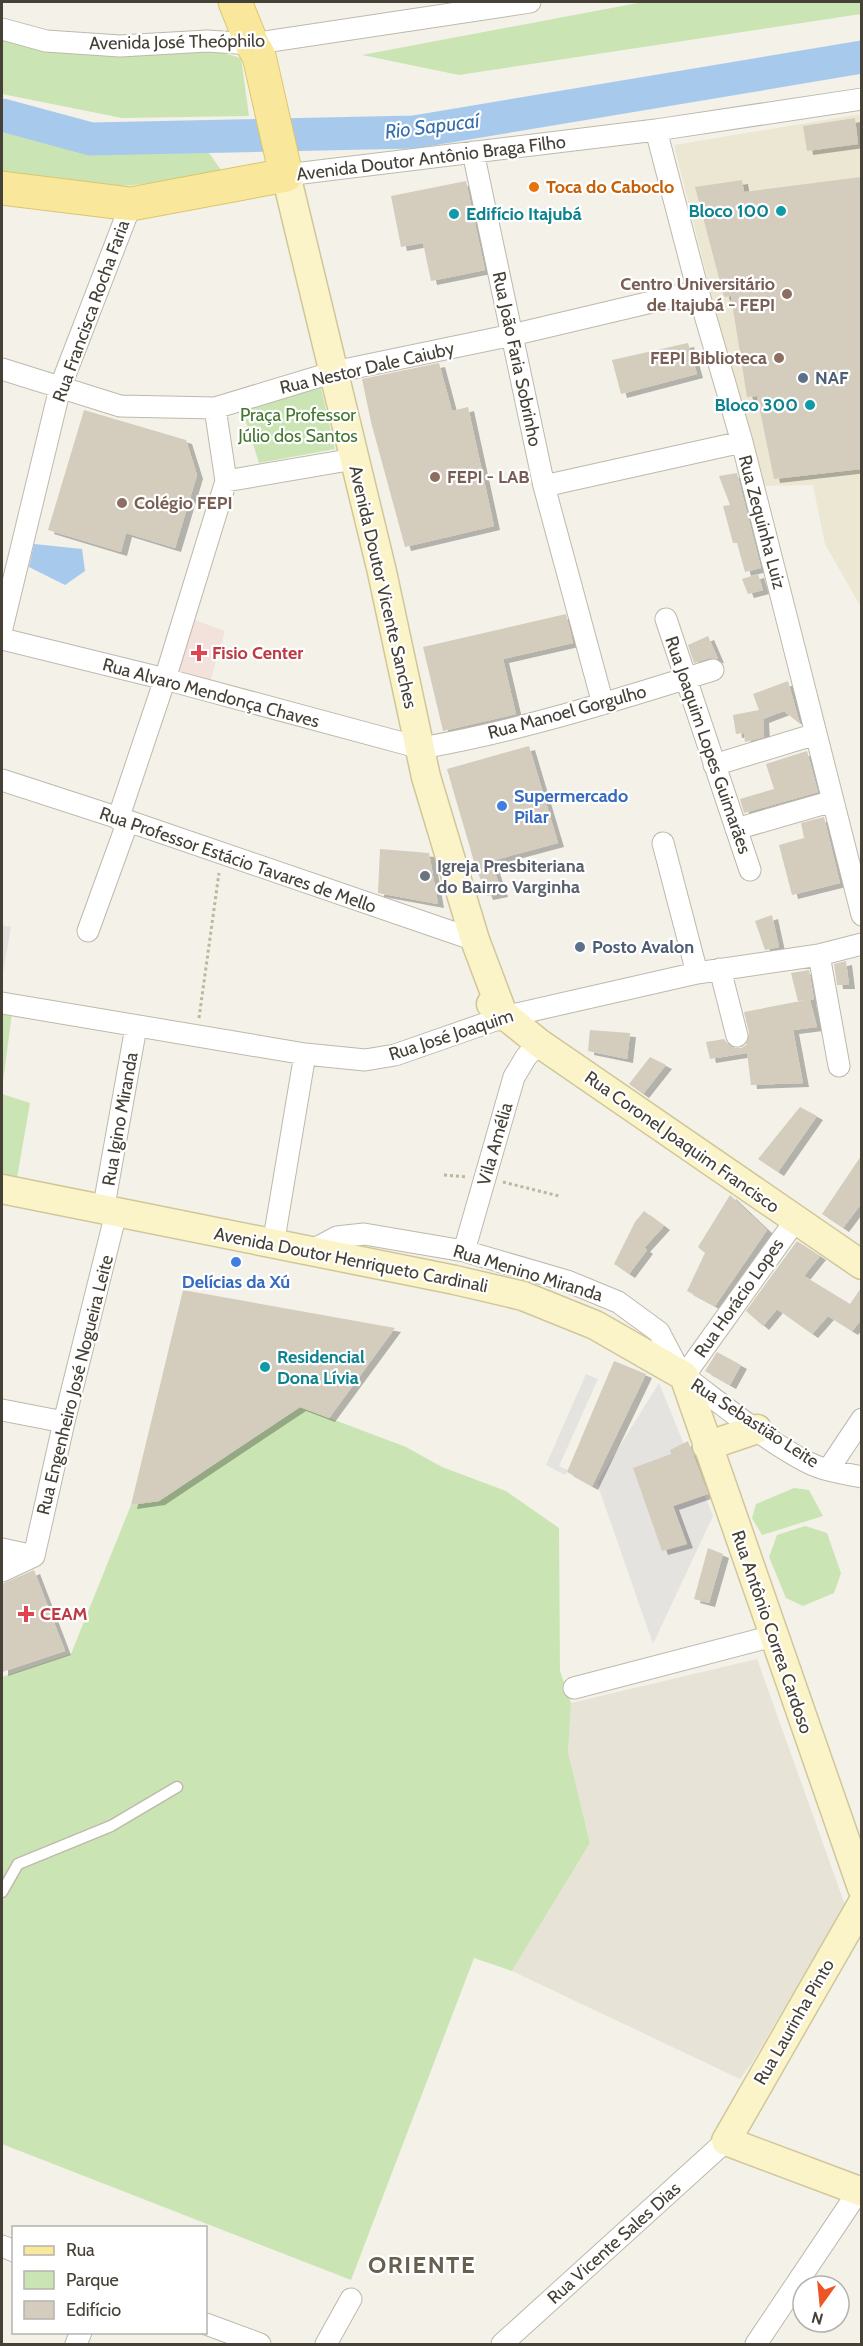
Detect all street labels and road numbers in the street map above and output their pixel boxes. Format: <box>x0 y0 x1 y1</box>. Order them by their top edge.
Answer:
street label: Avenida José Theóphilo <box>89 29 265 55</box>
street label: Avenida Doutor Antônio Braga Filho <box>295 131 567 185</box>
street label: Rua Francisca Rocha Faria <box>48 217 134 405</box>
street label: Rua João Faria Sobrinho <box>488 269 546 449</box>
street label: Rua Nestor Dale Caiuby <box>278 337 456 399</box>
street label: Rua Zequinha Luiz <box>734 453 791 592</box>
street label: Avenida Doutor Vicente Sanches <box>344 463 422 711</box>
street label: Rua Joaquim Lopes Guimarães <box>660 633 756 857</box>
street label: Rua Alvaro Mendonça Chaves <box>100 653 322 733</box>
street label: Rua Manoel Gorgulho <box>485 680 649 744</box>
street label: Rua Professor Estácio Tavares de Mello <box>97 802 379 918</box>
street label: Rua José Joaquim <box>386 1005 516 1065</box>
street label: Rua Igino Miranda <box>97 1050 143 1188</box>
street label: Rua Coronel Joaquim Francisco <box>580 1066 784 1218</box>
street label: Vila Amélia <box>473 1100 517 1188</box>
street label: Avenida Doutor Henriqueto Cardinali <box>212 1223 490 1297</box>
street label: Rua Horácio Lopes <box>690 1234 788 1362</box>
street label: Rua Menino Miranda <box>450 1240 606 1306</box>
street label: Rua Engenheiro José Nogueira Leite <box>32 1253 118 1517</box>
street label: Rua Sebastião Leite <box>687 1373 823 1473</box>
street label: Rua Antônio Correa Cardoso <box>727 1527 817 1737</box>
street label: Rua Laurinha Pinto <box>749 1955 839 2089</box>
street label: Rua Vicente Sales Dias <box>543 2177 685 2309</box>

